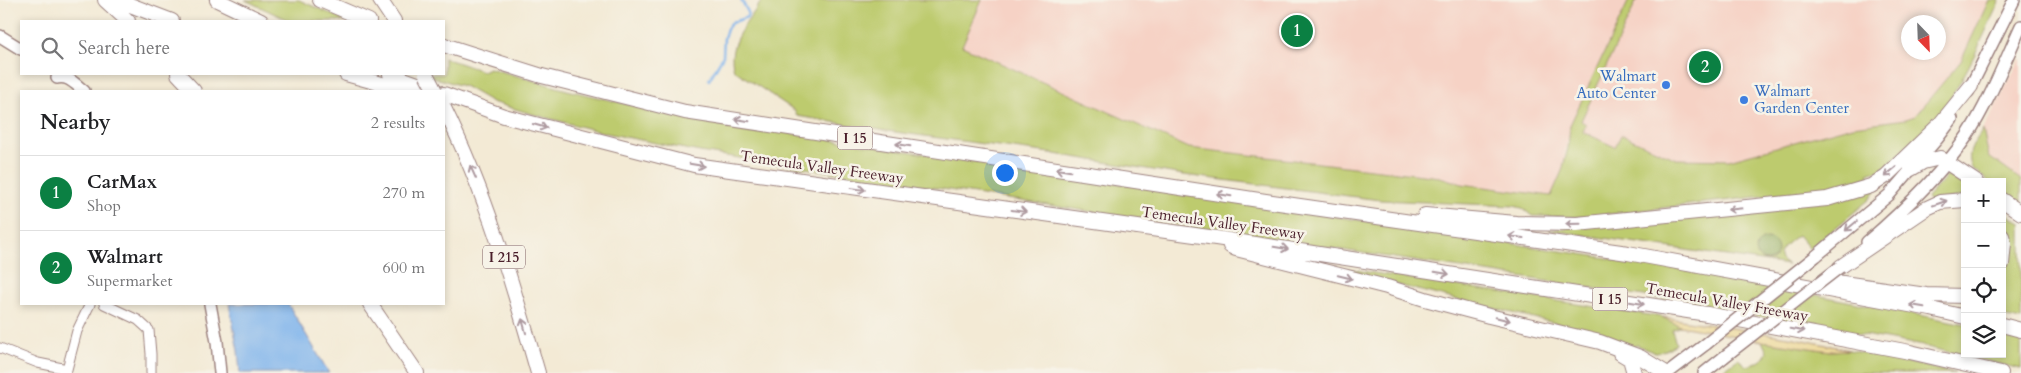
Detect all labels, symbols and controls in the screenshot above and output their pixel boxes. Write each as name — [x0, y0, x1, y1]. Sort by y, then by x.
pin: 1 — [1281, 12, 1313, 50]
north arrow — [1901, 15, 1946, 60]
search box — [20, 20, 445, 75]
icon: search — [38, 34, 66, 62]
text: Search here — [78, 35, 170, 61]
pin: 2 — [1689, 48, 1721, 86]
place label: Walmart Auto Center — [1576, 66, 1657, 103]
marker: Walmart Auto Center — [1660, 79, 1672, 91]
place label: Walmart Garden Center — [1753, 81, 1850, 118]
marker: Walmart Garden Center — [1738, 94, 1750, 106]
text: Nearby — [40, 108, 111, 137]
text: 2 results — [371, 112, 425, 134]
one-way arrow — [734, 115, 750, 125]
one-way arrow — [531, 122, 547, 132]
road number: I 15 — [838, 126, 872, 150]
one-way arrow — [895, 140, 911, 150]
street label: Temecula Valley Freeway — [739, 146, 905, 188]
your location — [992, 160, 1018, 186]
one-way arrow — [689, 161, 705, 171]
one-way arrow — [468, 165, 477, 180]
one-way arrow — [1056, 165, 1072, 175]
one-way arrow — [1884, 166, 1897, 177]
text: CarMax — [87, 169, 157, 195]
map controls — [1961, 178, 2006, 358]
button: + — [1961, 178, 2006, 223]
text: 1 — [52, 182, 60, 204]
text: 270 m — [383, 182, 425, 204]
one-way arrow — [850, 184, 866, 194]
one-way arrow — [1216, 189, 1232, 199]
text: Shop — [87, 195, 121, 217]
one-way arrow — [1932, 198, 1948, 208]
street label: Temecula Valley Freeway — [1140, 202, 1306, 244]
one-way arrow — [1727, 204, 1743, 214]
one-way arrow — [1011, 206, 1027, 216]
one-way arrow — [1565, 219, 1582, 229]
one-way arrow — [1845, 221, 1858, 232]
button: − — [1961, 223, 2006, 268]
one-way arrow — [1508, 232, 1524, 242]
one-way arrow — [1273, 243, 1289, 253]
text: Walmart — [87, 244, 163, 270]
road number: I 215 — [483, 246, 525, 268]
text: 2 — [52, 257, 60, 279]
text: 600 m — [383, 257, 425, 279]
one-way arrow — [1434, 268, 1450, 278]
button: locate — [1961, 268, 2006, 313]
text: Supermarket — [87, 270, 173, 292]
one-way arrow — [1337, 273, 1353, 283]
street label: Temecula Valley Freeway — [1644, 278, 1810, 326]
road number: I 15 — [1592, 288, 1628, 310]
one-way arrow — [1629, 299, 1645, 309]
one-way arrow — [1910, 301, 1926, 311]
button: layers — [1961, 313, 2006, 358]
one-way arrow — [1494, 315, 1510, 324]
one-way arrow — [519, 318, 529, 334]
one-way arrow — [1789, 326, 1805, 336]

